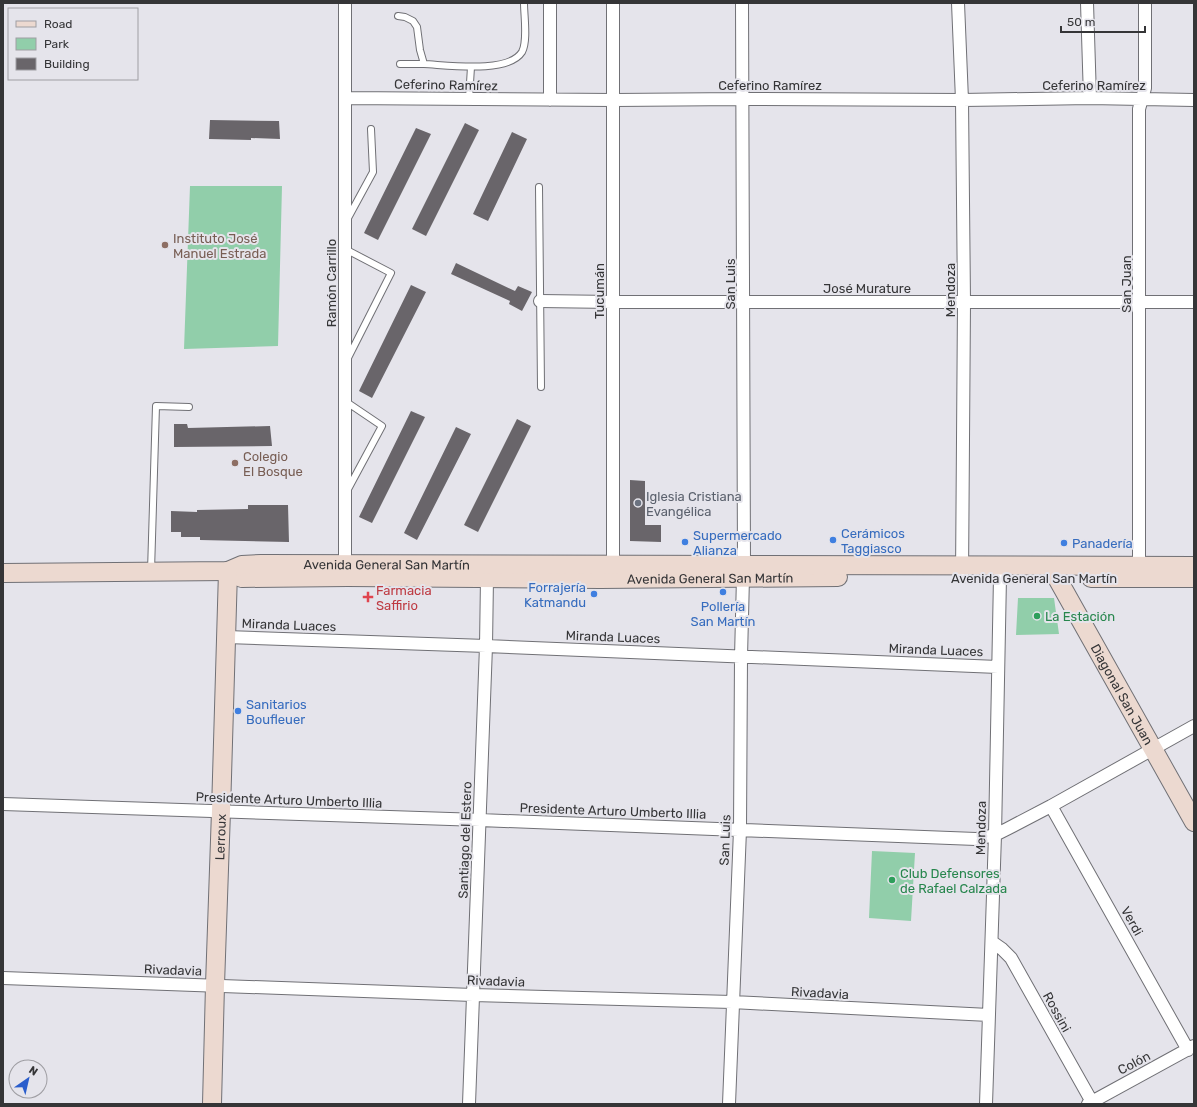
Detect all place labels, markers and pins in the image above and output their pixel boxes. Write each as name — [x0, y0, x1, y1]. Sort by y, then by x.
place label: Instituto José Manuel Estrada — [173, 231, 266, 261]
marker: Instituto José Manuel Estrada — [160, 240, 170, 250]
place label: Colegio El Bosque — [243, 449, 303, 479]
marker: Colegio El Bosque — [230, 458, 240, 468]
place label: Iglesia Cristiana Evangélica — [646, 489, 742, 520]
marker: Iglesia Cristiana Evangélica — [633, 498, 643, 508]
place label: Cerámicos Taggiasco — [841, 526, 905, 557]
place label: Supermercado Alianza — [693, 528, 782, 558]
marker: Cerámicos Taggiasco — [828, 535, 838, 545]
place label: Panadería — [1072, 536, 1133, 551]
marker: Supermercado Alianza — [680, 537, 690, 547]
marker: Panadería — [1059, 538, 1069, 548]
place label: Forrajería Katmandu — [524, 580, 586, 610]
place label: Farmacia Saffirio — [376, 583, 432, 613]
marker: Pollería San Martín — [718, 587, 728, 597]
marker: Forrajería Katmandu — [589, 589, 599, 599]
marker: Farmacia Saffirio — [363, 592, 373, 602]
place label: Pollería San Martín — [691, 599, 755, 629]
place label: La Estación — [1045, 609, 1115, 624]
marker: La Estación — [1032, 611, 1042, 621]
place label: Sanitarios Boufleuer — [246, 697, 307, 727]
marker: Sanitarios Boufleuer — [233, 706, 243, 716]
place label: Club Defensores de Rafael Calzada — [900, 866, 1007, 896]
marker: Club Defensores de Rafael Calzada — [887, 875, 897, 885]

